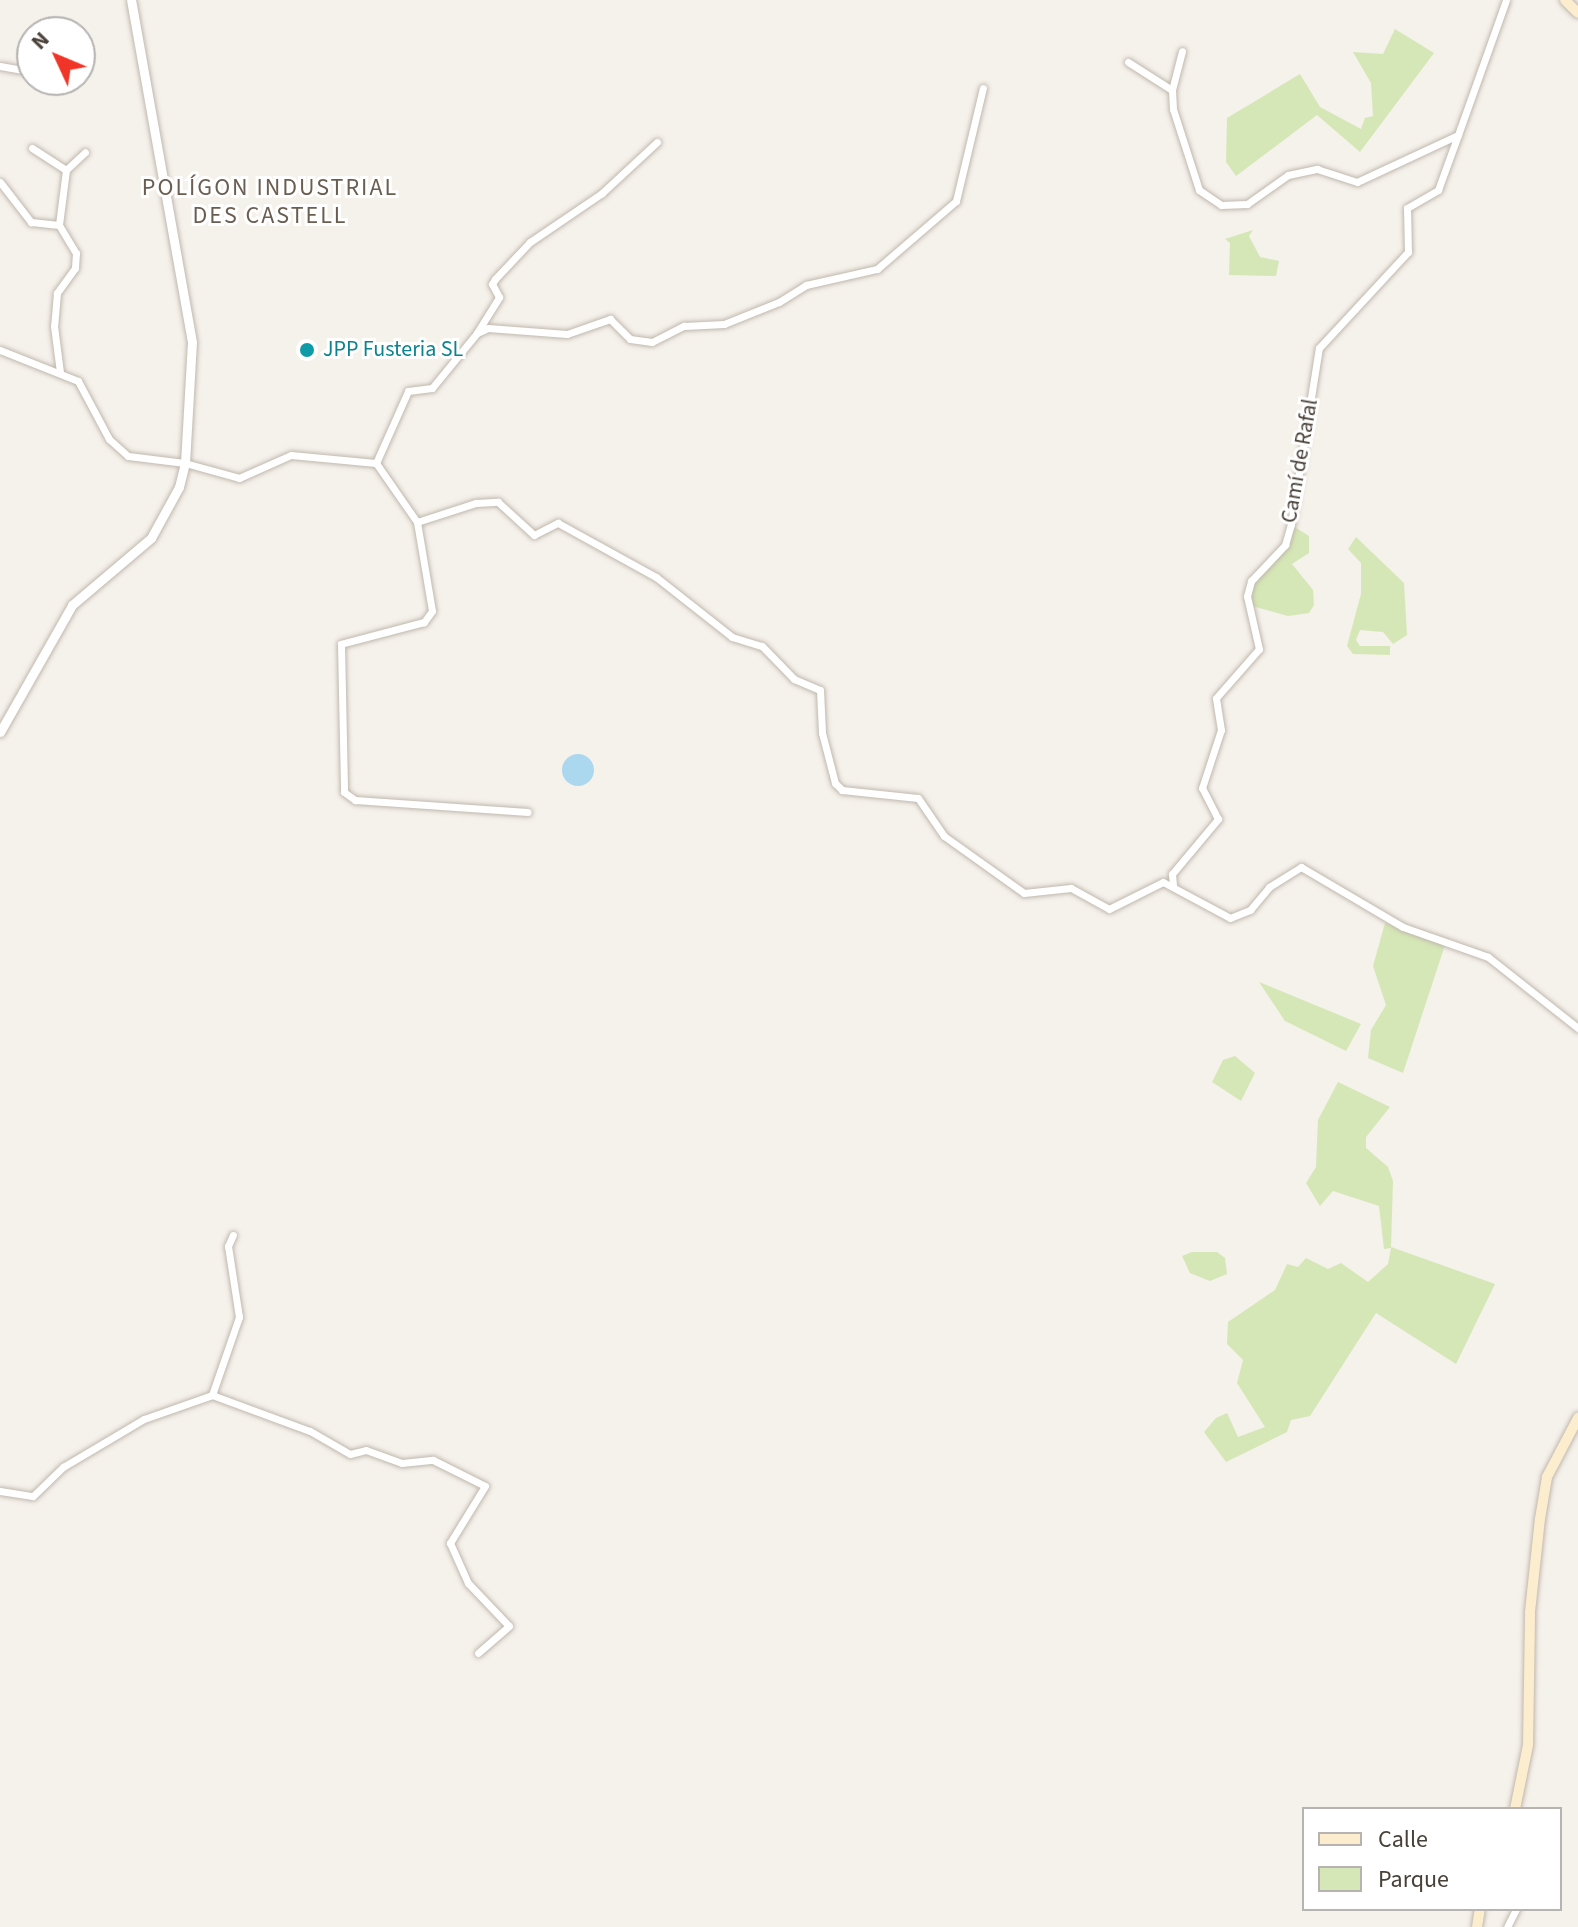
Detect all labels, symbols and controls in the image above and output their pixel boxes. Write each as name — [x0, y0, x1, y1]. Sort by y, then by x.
north arrow — [16, 16, 96, 96]
text: N — [24, 24, 57, 57]
district label: POLÍGON INDUSTRIAL DES CASTELL — [142, 174, 398, 230]
place label: JPP Fusteria SL — [323, 337, 463, 363]
marker: JPP Fusteria SL — [298, 341, 316, 359]
street label: Camí de Rafal — [1276, 397, 1324, 525]
legend — [1302, 1807, 1562, 1911]
text: Calle — [1378, 1822, 1428, 1857]
text: Parque — [1378, 1862, 1449, 1897]

